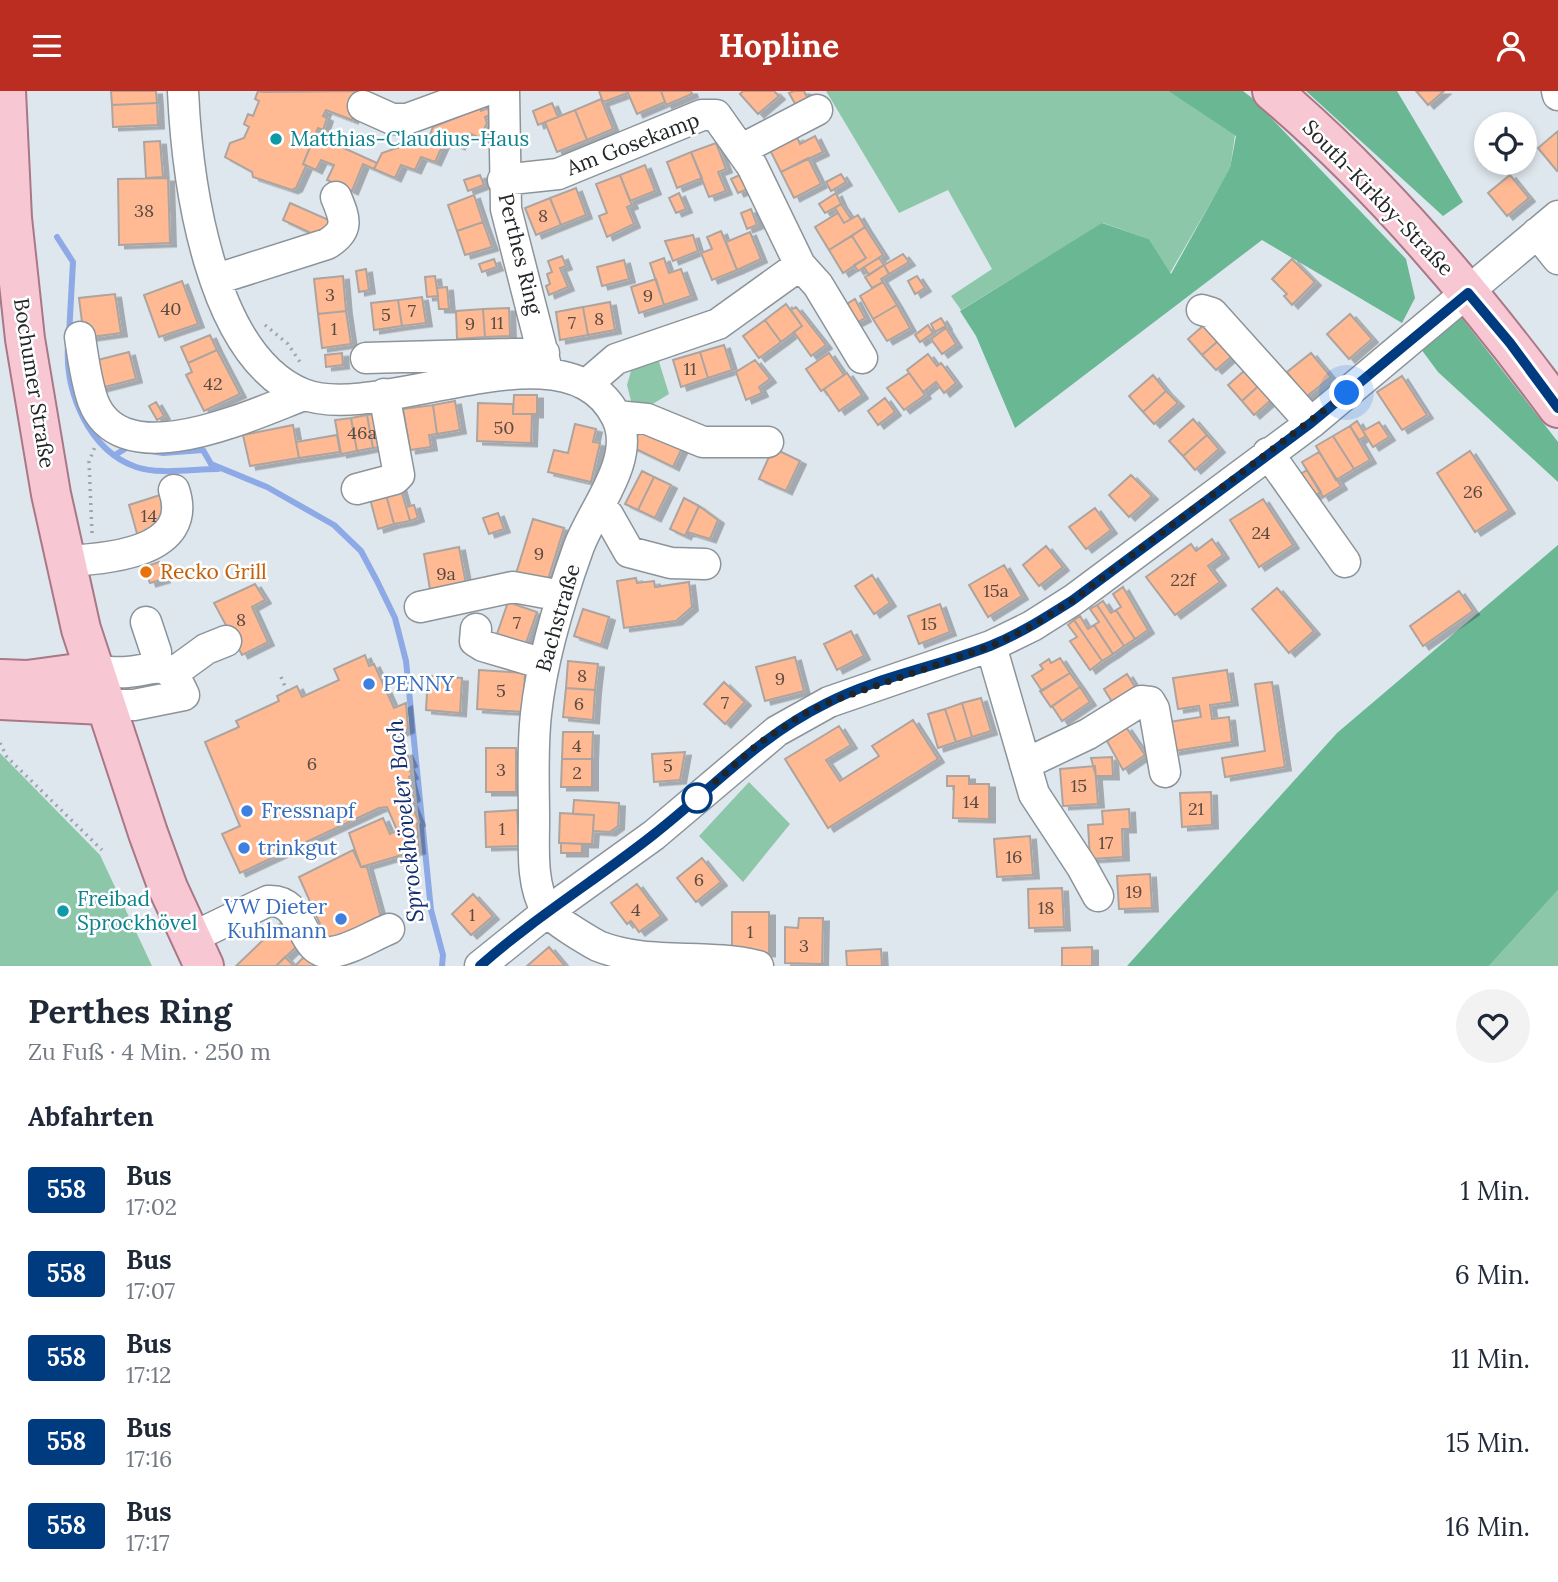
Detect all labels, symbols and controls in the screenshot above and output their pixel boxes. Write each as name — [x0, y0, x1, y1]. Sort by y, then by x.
text: Hopline — [719, 25, 839, 66]
icon: menu — [28, 27, 66, 65]
icon: person — [1492, 27, 1530, 65]
street label: Am Gosekamp — [562, 106, 703, 182]
map controls — [1474, 112, 1537, 175]
button: locate — [1474, 112, 1537, 175]
street label: South-Kirkby-Straße — [1297, 114, 1460, 281]
place label: Matthias-Claudius-Haus — [290, 125, 529, 152]
marker: Matthias-Claudius-Haus — [268, 131, 284, 147]
street label: Perthes Ring — [492, 190, 549, 318]
house number: 38 — [134, 199, 154, 222]
house number: 8 — [538, 204, 548, 227]
house number: 3 — [325, 283, 335, 306]
house number: 9 — [643, 284, 653, 307]
street label: Bochumer Straße — [8, 296, 61, 470]
house number: 40 — [161, 297, 181, 320]
house number: 7 — [408, 299, 416, 322]
house number: 5 — [381, 303, 391, 326]
house number: 8 — [594, 307, 604, 330]
house number: 11 — [490, 311, 504, 334]
house number: 7 — [568, 311, 576, 334]
house number: 9 — [465, 312, 475, 335]
house number: 1 — [331, 317, 337, 340]
house number: 11 — [683, 357, 697, 380]
house number: 42 — [203, 372, 223, 395]
your location — [1329, 375, 1364, 410]
house number: 50 — [494, 416, 515, 439]
house number: 46a — [347, 421, 377, 444]
house number: 26 — [1463, 480, 1483, 503]
house number: 14 — [141, 504, 157, 527]
house number: 24 — [1251, 521, 1271, 544]
house number: 9 — [534, 542, 544, 565]
place label: Recko Grill — [160, 558, 267, 585]
street label: Bachstraße — [529, 561, 586, 675]
house number: 9a — [436, 562, 456, 585]
marker: Recko Grill — [138, 564, 154, 580]
house number: 22f — [1170, 568, 1198, 591]
house number: 15a — [983, 579, 1009, 602]
house number: 8 — [236, 608, 246, 631]
house number: 7 — [513, 611, 521, 634]
house number: 15 — [921, 612, 937, 635]
house number: 8 — [577, 664, 587, 687]
house number: 9 — [775, 667, 785, 690]
place label: PENNY — [383, 670, 455, 697]
marker: PENNY — [361, 676, 377, 692]
house number: 5 — [496, 679, 506, 702]
house number: 7 — [721, 691, 729, 714]
house number: 6 — [574, 692, 584, 715]
water label: Sprockhöveler Bach — [379, 718, 430, 924]
house number: 4 — [572, 734, 582, 757]
house number: 6 — [307, 752, 317, 775]
house number: 5 — [663, 754, 673, 777]
house number: 3 — [496, 758, 506, 781]
house number: 2 — [572, 761, 582, 784]
house number: 15 — [1071, 774, 1087, 797]
unlabelled marker — [682, 783, 712, 813]
house number: 14 — [963, 790, 979, 813]
place label: Fressnapf — [261, 797, 357, 824]
house number: 21 — [1188, 797, 1204, 820]
marker: Fressnapf — [239, 803, 255, 819]
house number: 1 — [499, 817, 505, 840]
house number: 17 — [1099, 831, 1113, 854]
place label: trinkgut — [258, 834, 338, 861]
marker: trinkgut — [236, 840, 252, 856]
house number: 16 — [1006, 845, 1022, 868]
house number: 6 — [694, 868, 704, 891]
house number: 19 — [1126, 880, 1142, 903]
place label: Freibad Sprockhövel — [77, 885, 197, 936]
place label: VW Dieter Kuhlmann — [223, 893, 327, 944]
house number: 18 — [1038, 896, 1054, 919]
house number: 4 — [631, 898, 641, 921]
marker: Freibad Sprockhövel — [55, 903, 71, 919]
house number: 1 — [469, 903, 475, 926]
marker: VW Dieter Kuhlmann — [333, 911, 349, 927]
house number: 1 — [747, 920, 753, 943]
house number: 3 — [799, 934, 809, 957]
button: heart — [1456, 989, 1530, 1063]
text: Perthes Ring — [28, 990, 232, 1032]
text: Zu Fuß · 4 Min. · 250 m — [28, 1037, 271, 1066]
text: Abfahrten — [28, 1100, 154, 1133]
text: Bus — [126, 1159, 172, 1192]
text: 558 — [47, 1174, 86, 1205]
text: 1 Min. — [1460, 1174, 1530, 1207]
text: 17:02 — [126, 1192, 177, 1221]
text: Bus — [126, 1243, 172, 1276]
text: 558 — [47, 1258, 86, 1289]
text: 6 Min. — [1455, 1258, 1530, 1291]
text: 17:07 — [126, 1276, 175, 1305]
text: Bus — [126, 1327, 172, 1360]
text: 558 — [47, 1342, 86, 1373]
text: 11 Min. — [1451, 1342, 1530, 1375]
text: 17:12 — [126, 1360, 171, 1389]
text: Bus — [126, 1411, 172, 1444]
text: 558 — [47, 1426, 86, 1457]
text: 15 Min. — [1446, 1426, 1530, 1459]
text: 17:16 — [126, 1444, 172, 1473]
text: Bus — [126, 1495, 172, 1528]
text: 558 — [47, 1510, 86, 1541]
text: 16 Min. — [1445, 1510, 1530, 1543]
text: 17:17 — [126, 1528, 170, 1557]

